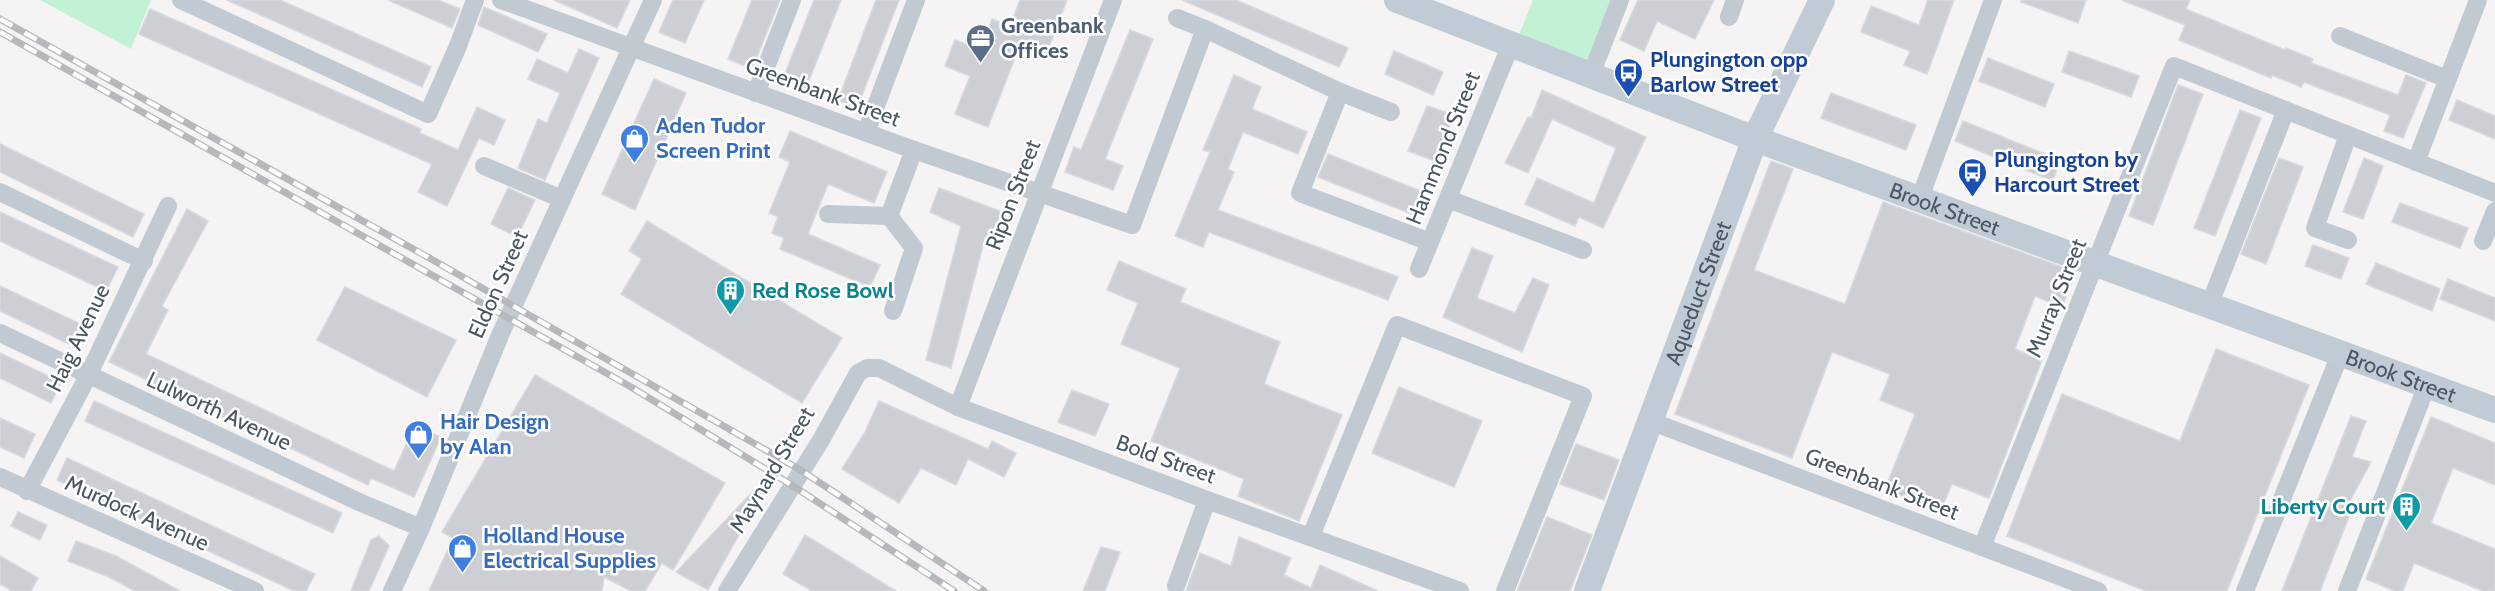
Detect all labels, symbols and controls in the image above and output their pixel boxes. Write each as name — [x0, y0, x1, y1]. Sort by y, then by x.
place label: Greenbank Offices — [1001, 12, 1104, 64]
office icon: Greenbank Offices — [964, 22, 996, 64]
place label: Plungington opp Barlow Street — [1650, 46, 1808, 98]
street label: Greenbank Street — [742, 52, 905, 133]
bus stop icon: Plungington opp Barlow Street — [1613, 56, 1645, 98]
street label: Hammond Street — [1400, 67, 1486, 228]
place label: Aden Tudor Screen Print — [656, 112, 771, 164]
shop icon: Aden Tudor Screen Print — [619, 122, 651, 164]
street label: Ripon Street — [980, 136, 1047, 254]
place label: Plungington by Harcourt Street — [1994, 146, 2140, 198]
bus stop icon: Plungington by Harcourt Street — [1957, 156, 1989, 198]
street label: Brook Street — [1886, 176, 2004, 241]
street label: Aqueduct Street — [1659, 217, 1737, 368]
street label: Eldon Street — [462, 225, 534, 342]
street label: Murray Street — [2020, 234, 2092, 361]
building icon: Red Rose Bowl — [715, 274, 747, 316]
place label: Red Rose Bowl — [752, 277, 894, 304]
street label: Haig Avenue — [40, 280, 116, 396]
street label: Brook Street — [2342, 343, 2460, 408]
street label: Lulworth Avenue — [142, 366, 296, 456]
street label: Maynard Street — [724, 402, 820, 538]
place label: Hair Design by Alan — [440, 408, 549, 460]
shop icon: Hair Design by Alan — [403, 418, 435, 460]
street label: Bold Street — [1113, 429, 1220, 490]
street label: Greenbank Street — [1801, 442, 1963, 526]
street label: Murdock Avenue — [61, 469, 213, 557]
building icon: Liberty Court — [2390, 490, 2422, 532]
place label: Liberty Court — [2261, 493, 2385, 520]
place label: Holland House Electrical Supplies — [483, 522, 656, 574]
shop icon: Holland House Electrical Supplies — [446, 532, 478, 574]

